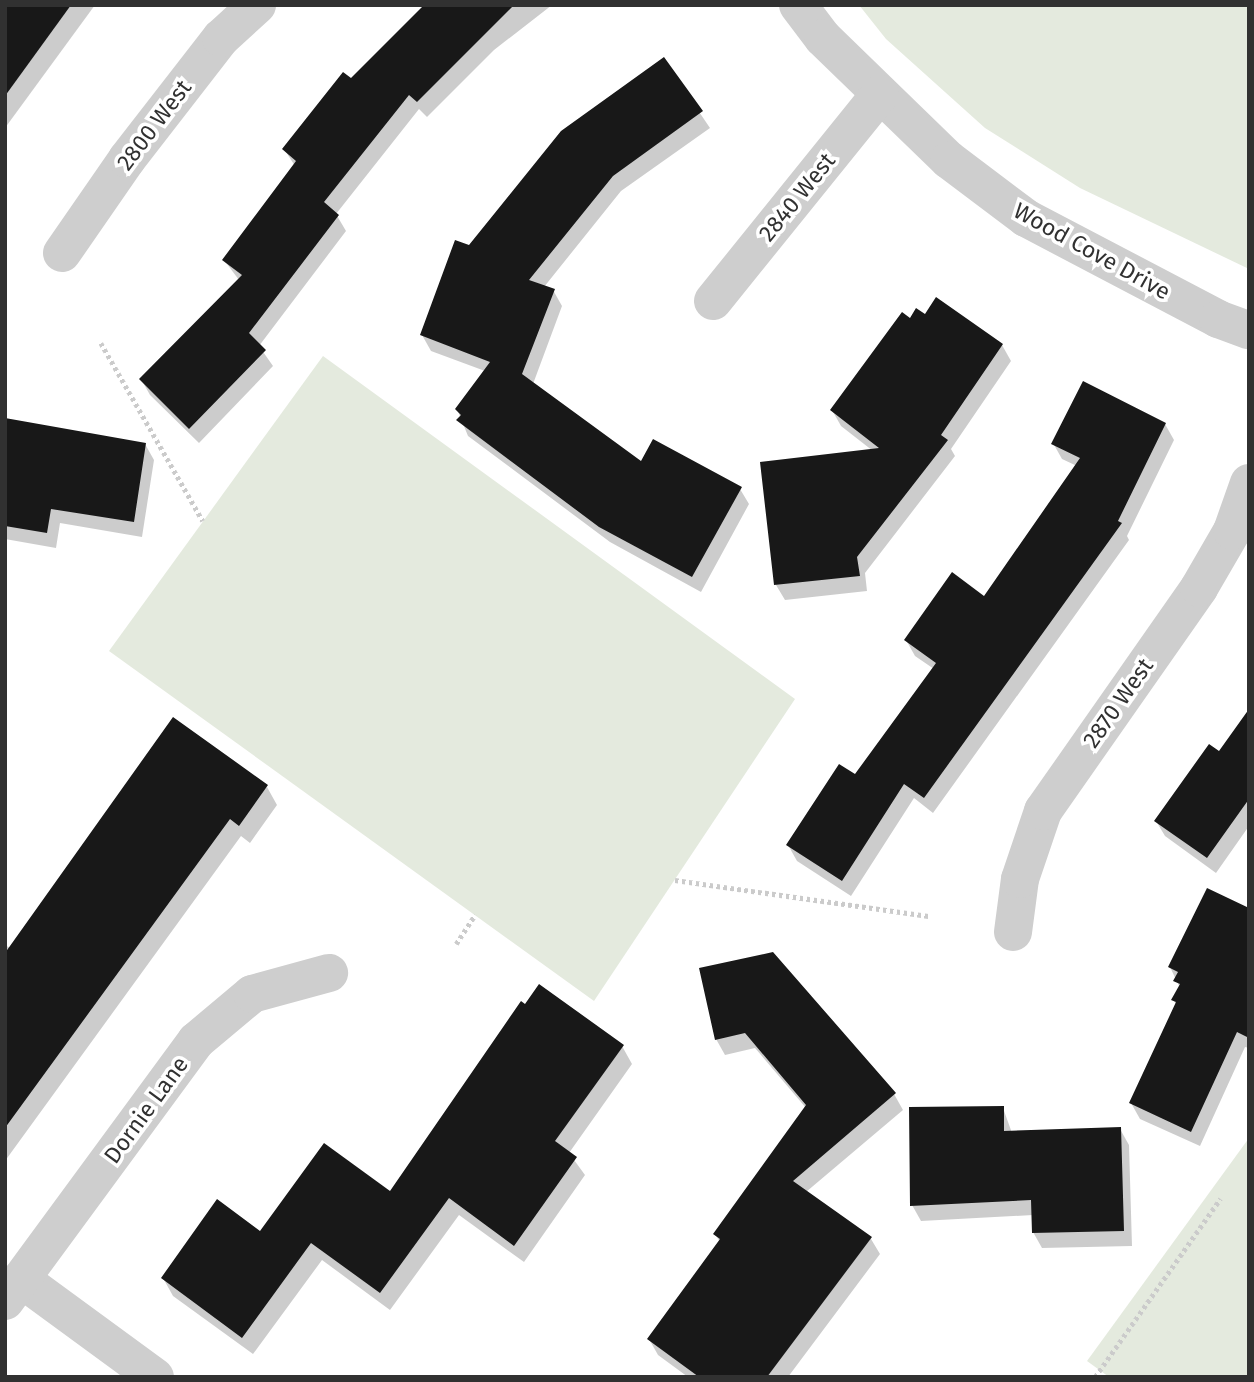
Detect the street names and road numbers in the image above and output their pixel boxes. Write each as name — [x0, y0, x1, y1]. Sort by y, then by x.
street label: 2800 West — [111, 74, 197, 176]
street label: 2840 West — [753, 147, 841, 247]
street label: Wood Cove Drive — [1009, 197, 1175, 305]
street label: 2870 West — [1077, 653, 1159, 753]
street label: Dornie Lane — [98, 1051, 194, 1169]

